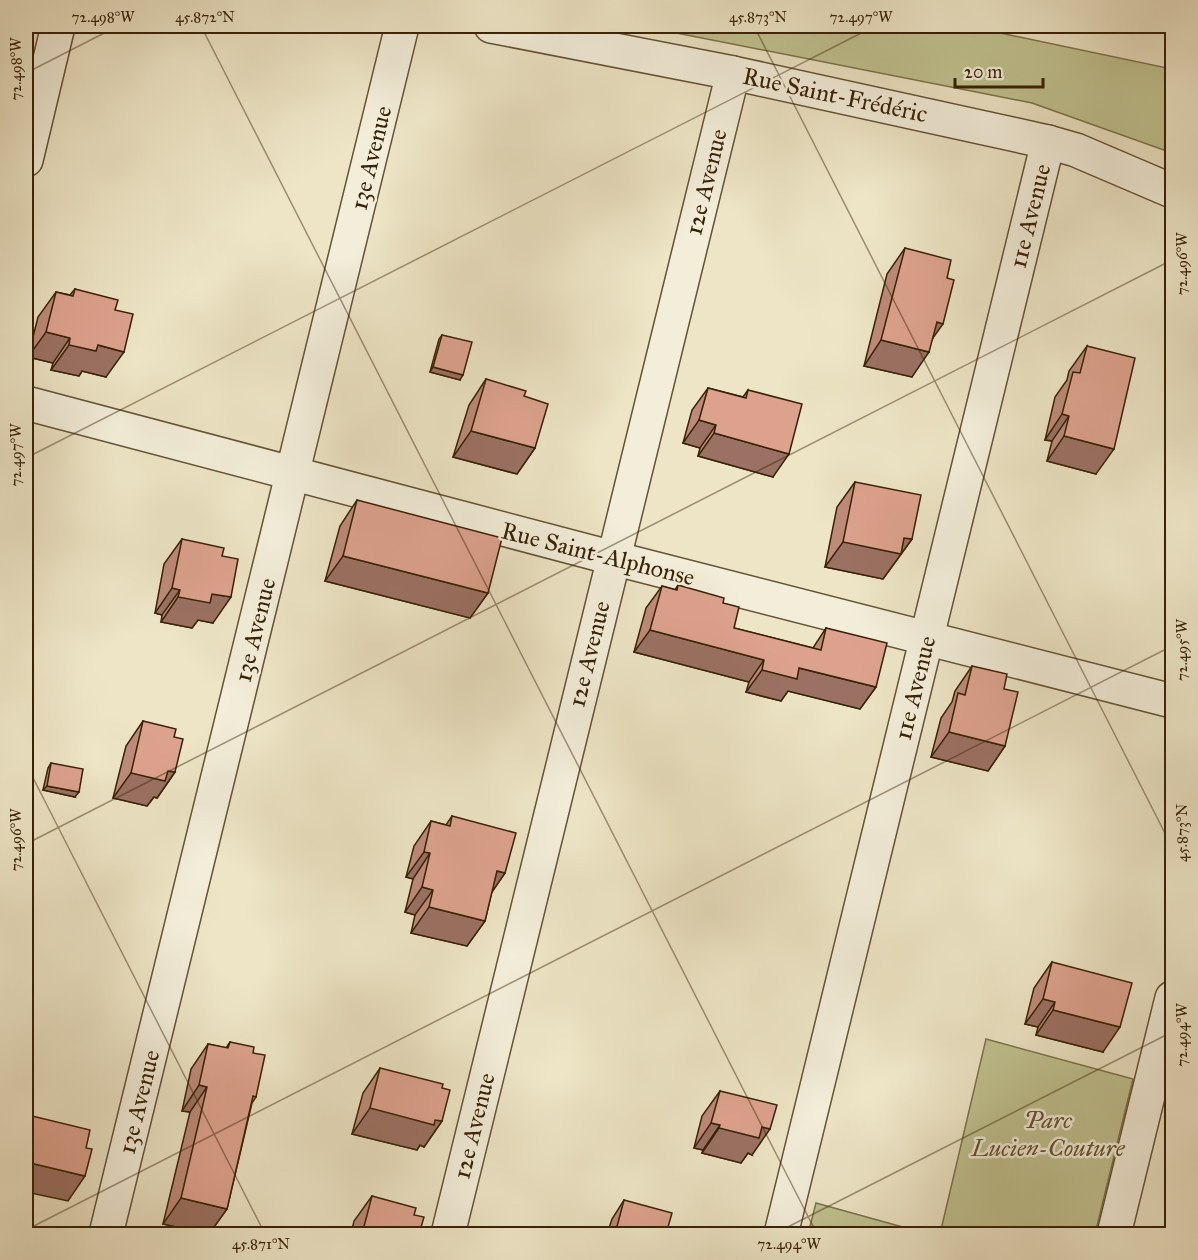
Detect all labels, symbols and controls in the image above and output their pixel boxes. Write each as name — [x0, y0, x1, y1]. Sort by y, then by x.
text: 72.498°W — [71, 8, 135, 26]
text: 45.872°N — [175, 8, 235, 26]
text: 45.873°N — [729, 8, 787, 26]
text: 72.497°W — [829, 8, 893, 26]
text: 72.498°W — [7, 37, 25, 101]
scale bar — [955, 51, 1044, 89]
street label: Rue Saint-Frédéric — [740, 61, 930, 129]
text: 20 m — [964, 61, 1002, 83]
street label: 13e Avenue — [344, 103, 398, 213]
street label: 12e Avenue — [678, 126, 734, 238]
street label: 11e Avenue — [1003, 161, 1057, 271]
text: 72.496°W — [1173, 232, 1191, 295]
text: 72.497°W — [7, 423, 25, 487]
street label: Rue Saint-Alphonse — [498, 515, 698, 593]
street label: 13e Avenue — [228, 575, 282, 685]
street label: 12e Avenue — [561, 598, 617, 710]
text: 72.495°W — [1173, 618, 1191, 681]
street label: 11e Avenue — [888, 633, 942, 743]
text: 45.873°N — [1173, 804, 1191, 862]
text: 72.496°W — [7, 808, 25, 871]
text: 72.494°W — [1173, 1003, 1191, 1067]
street label: 13e Avenue — [112, 1047, 166, 1157]
street label: 12e Avenue — [446, 1070, 502, 1182]
park label: Parc Lucien-Couture — [970, 1105, 1126, 1163]
text: 45.871°N — [232, 1235, 290, 1253]
text: 72.494°W — [757, 1235, 821, 1253]

